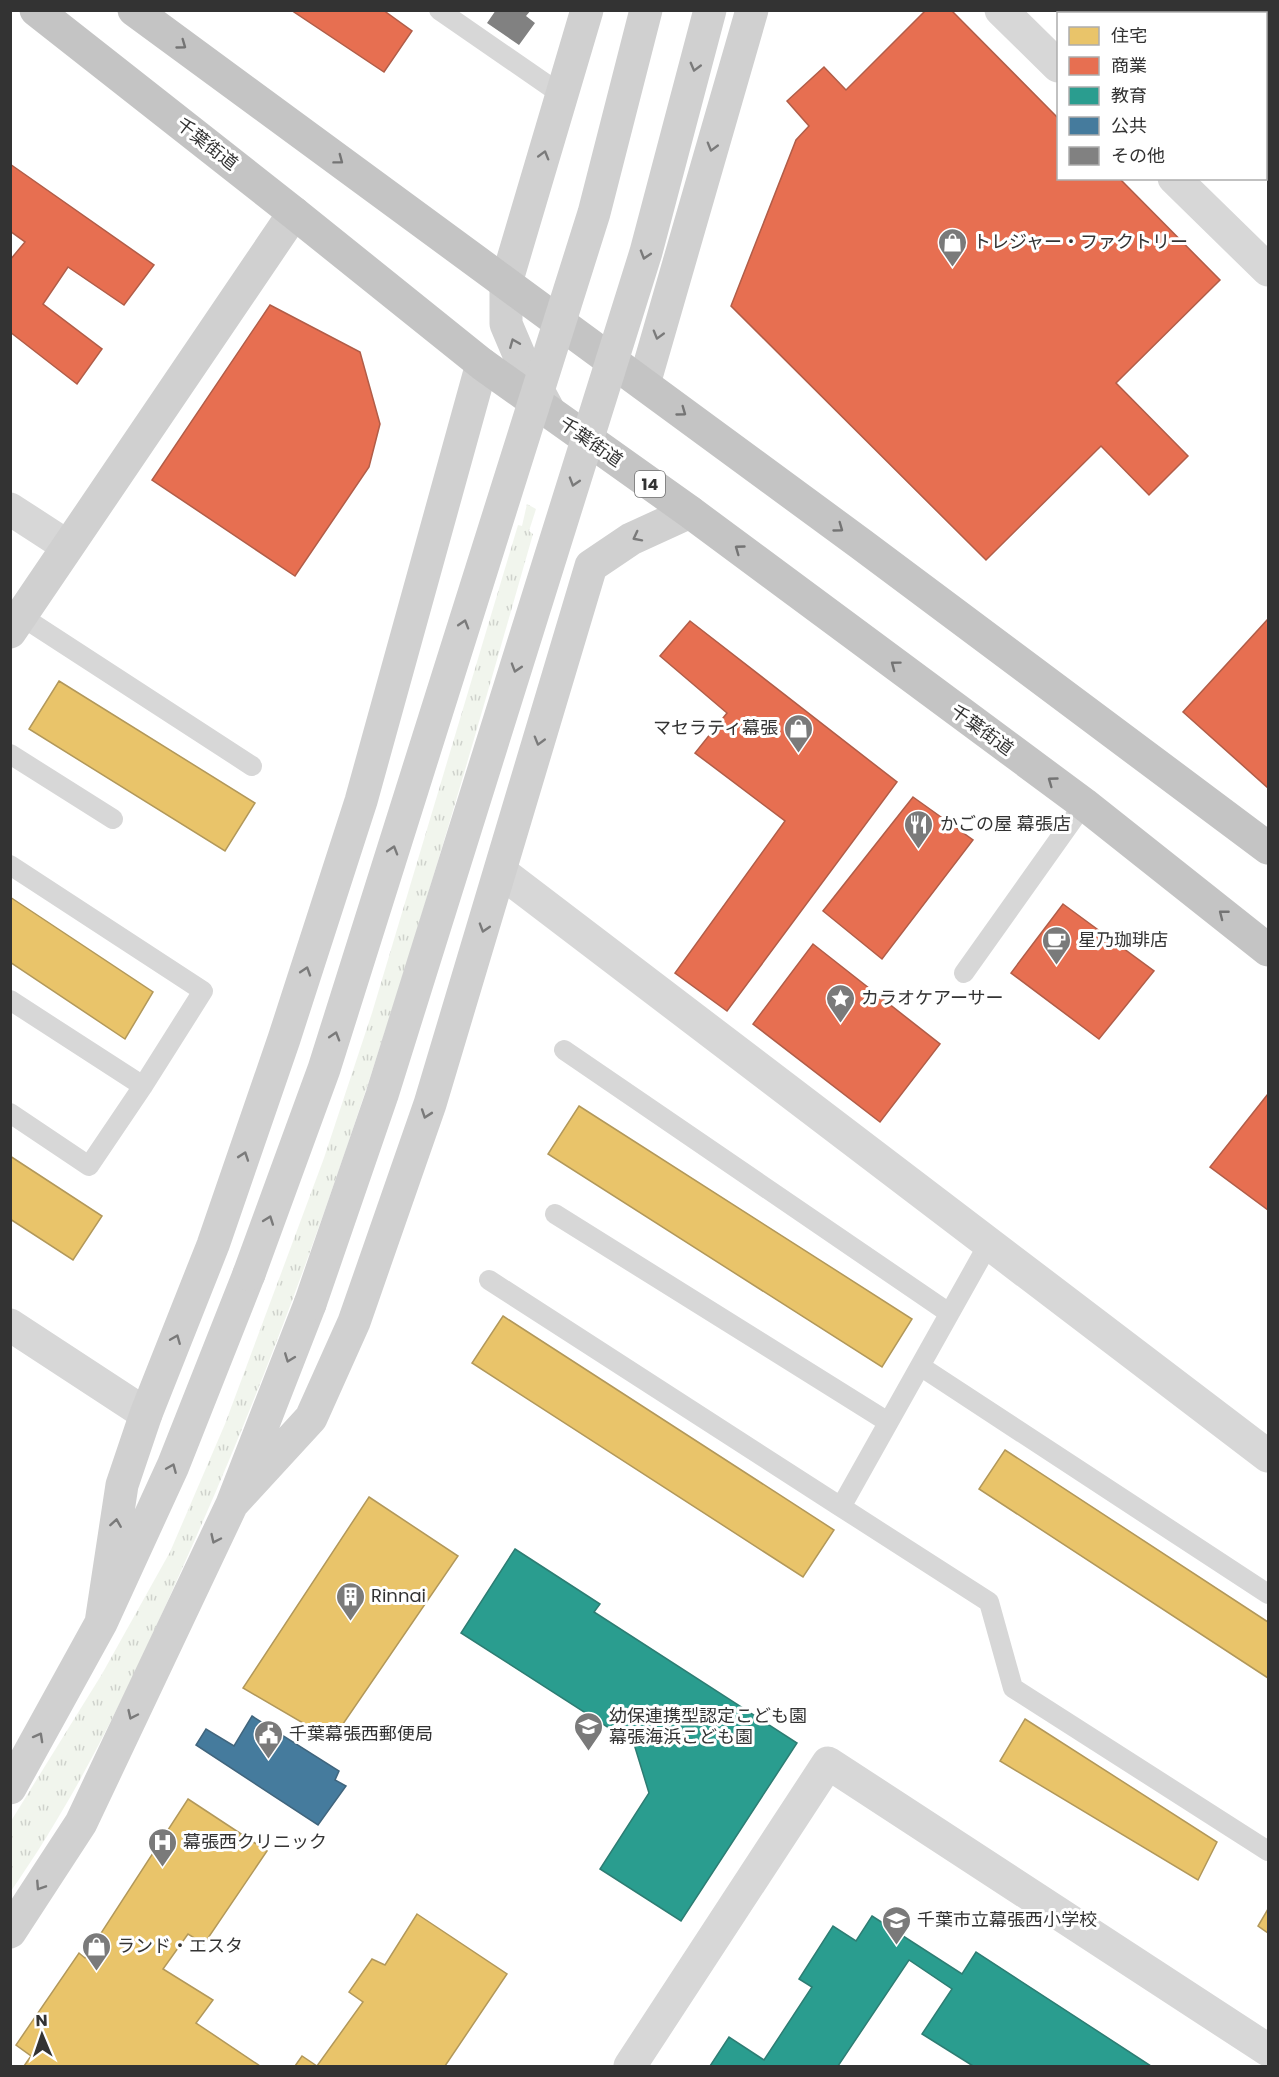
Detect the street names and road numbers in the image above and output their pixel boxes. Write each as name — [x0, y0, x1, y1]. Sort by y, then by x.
street label: 千葉街道 — [171, 112, 243, 176]
street label: 千葉街道 — [555, 411, 628, 472]
road number: 14 — [635, 471, 665, 497]
street label: 千葉街道 — [946, 698, 1019, 761]

